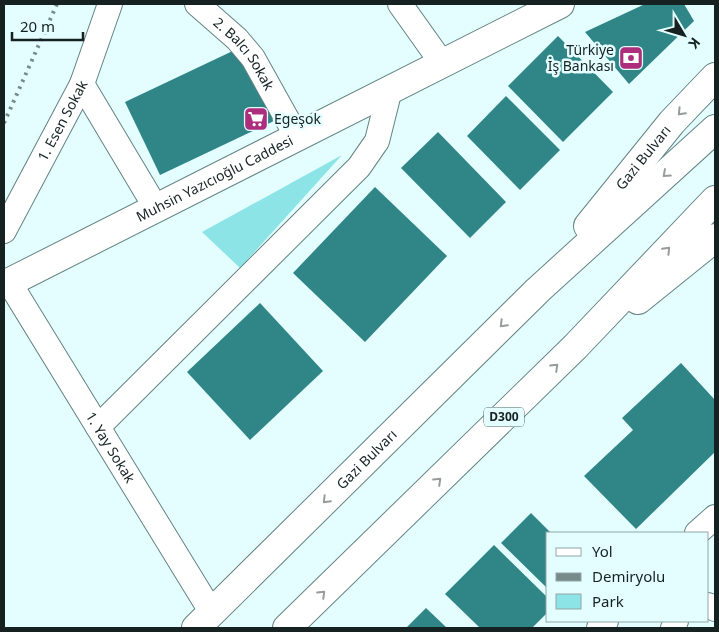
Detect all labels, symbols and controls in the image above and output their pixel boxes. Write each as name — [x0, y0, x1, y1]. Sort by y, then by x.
scale bar — [12, 10, 84, 42]
north arrow — [659, 10, 709, 60]
street label: 2. Balcı Sokak — [210, 13, 279, 94]
text: 20 m — [20, 16, 55, 36]
text: K — [684, 34, 705, 53]
place label: Türkiye İş Bankası — [548, 40, 614, 75]
bank icon: Türkiye İş Bankası — [618, 45, 644, 71]
street label: 1. Esen Sokak — [33, 76, 92, 164]
supermarket icon: Egeşok — [243, 106, 269, 132]
one-way arrow — [678, 106, 687, 115]
place label: Egeşok — [274, 109, 321, 128]
street label: Gazi Bulvarı — [611, 121, 675, 193]
street label: Muhsin Yazıcıoğlu Caddesi — [133, 130, 296, 226]
one-way arrow — [663, 168, 672, 177]
one-way arrow — [661, 247, 670, 256]
one-way arrow — [500, 318, 509, 327]
one-way arrow — [549, 364, 558, 373]
street label: 1. Yay Sokak — [82, 408, 140, 487]
road number: D300 — [484, 408, 524, 427]
street label: Gazi Bulvarı — [332, 425, 401, 493]
one-way arrow — [433, 478, 442, 487]
one-way arrow — [322, 494, 331, 503]
legend — [546, 532, 709, 622]
text: Yol — [592, 541, 613, 561]
text: Demiryolu — [592, 566, 665, 586]
one-way arrow — [317, 591, 326, 600]
text: Park — [592, 591, 624, 611]

